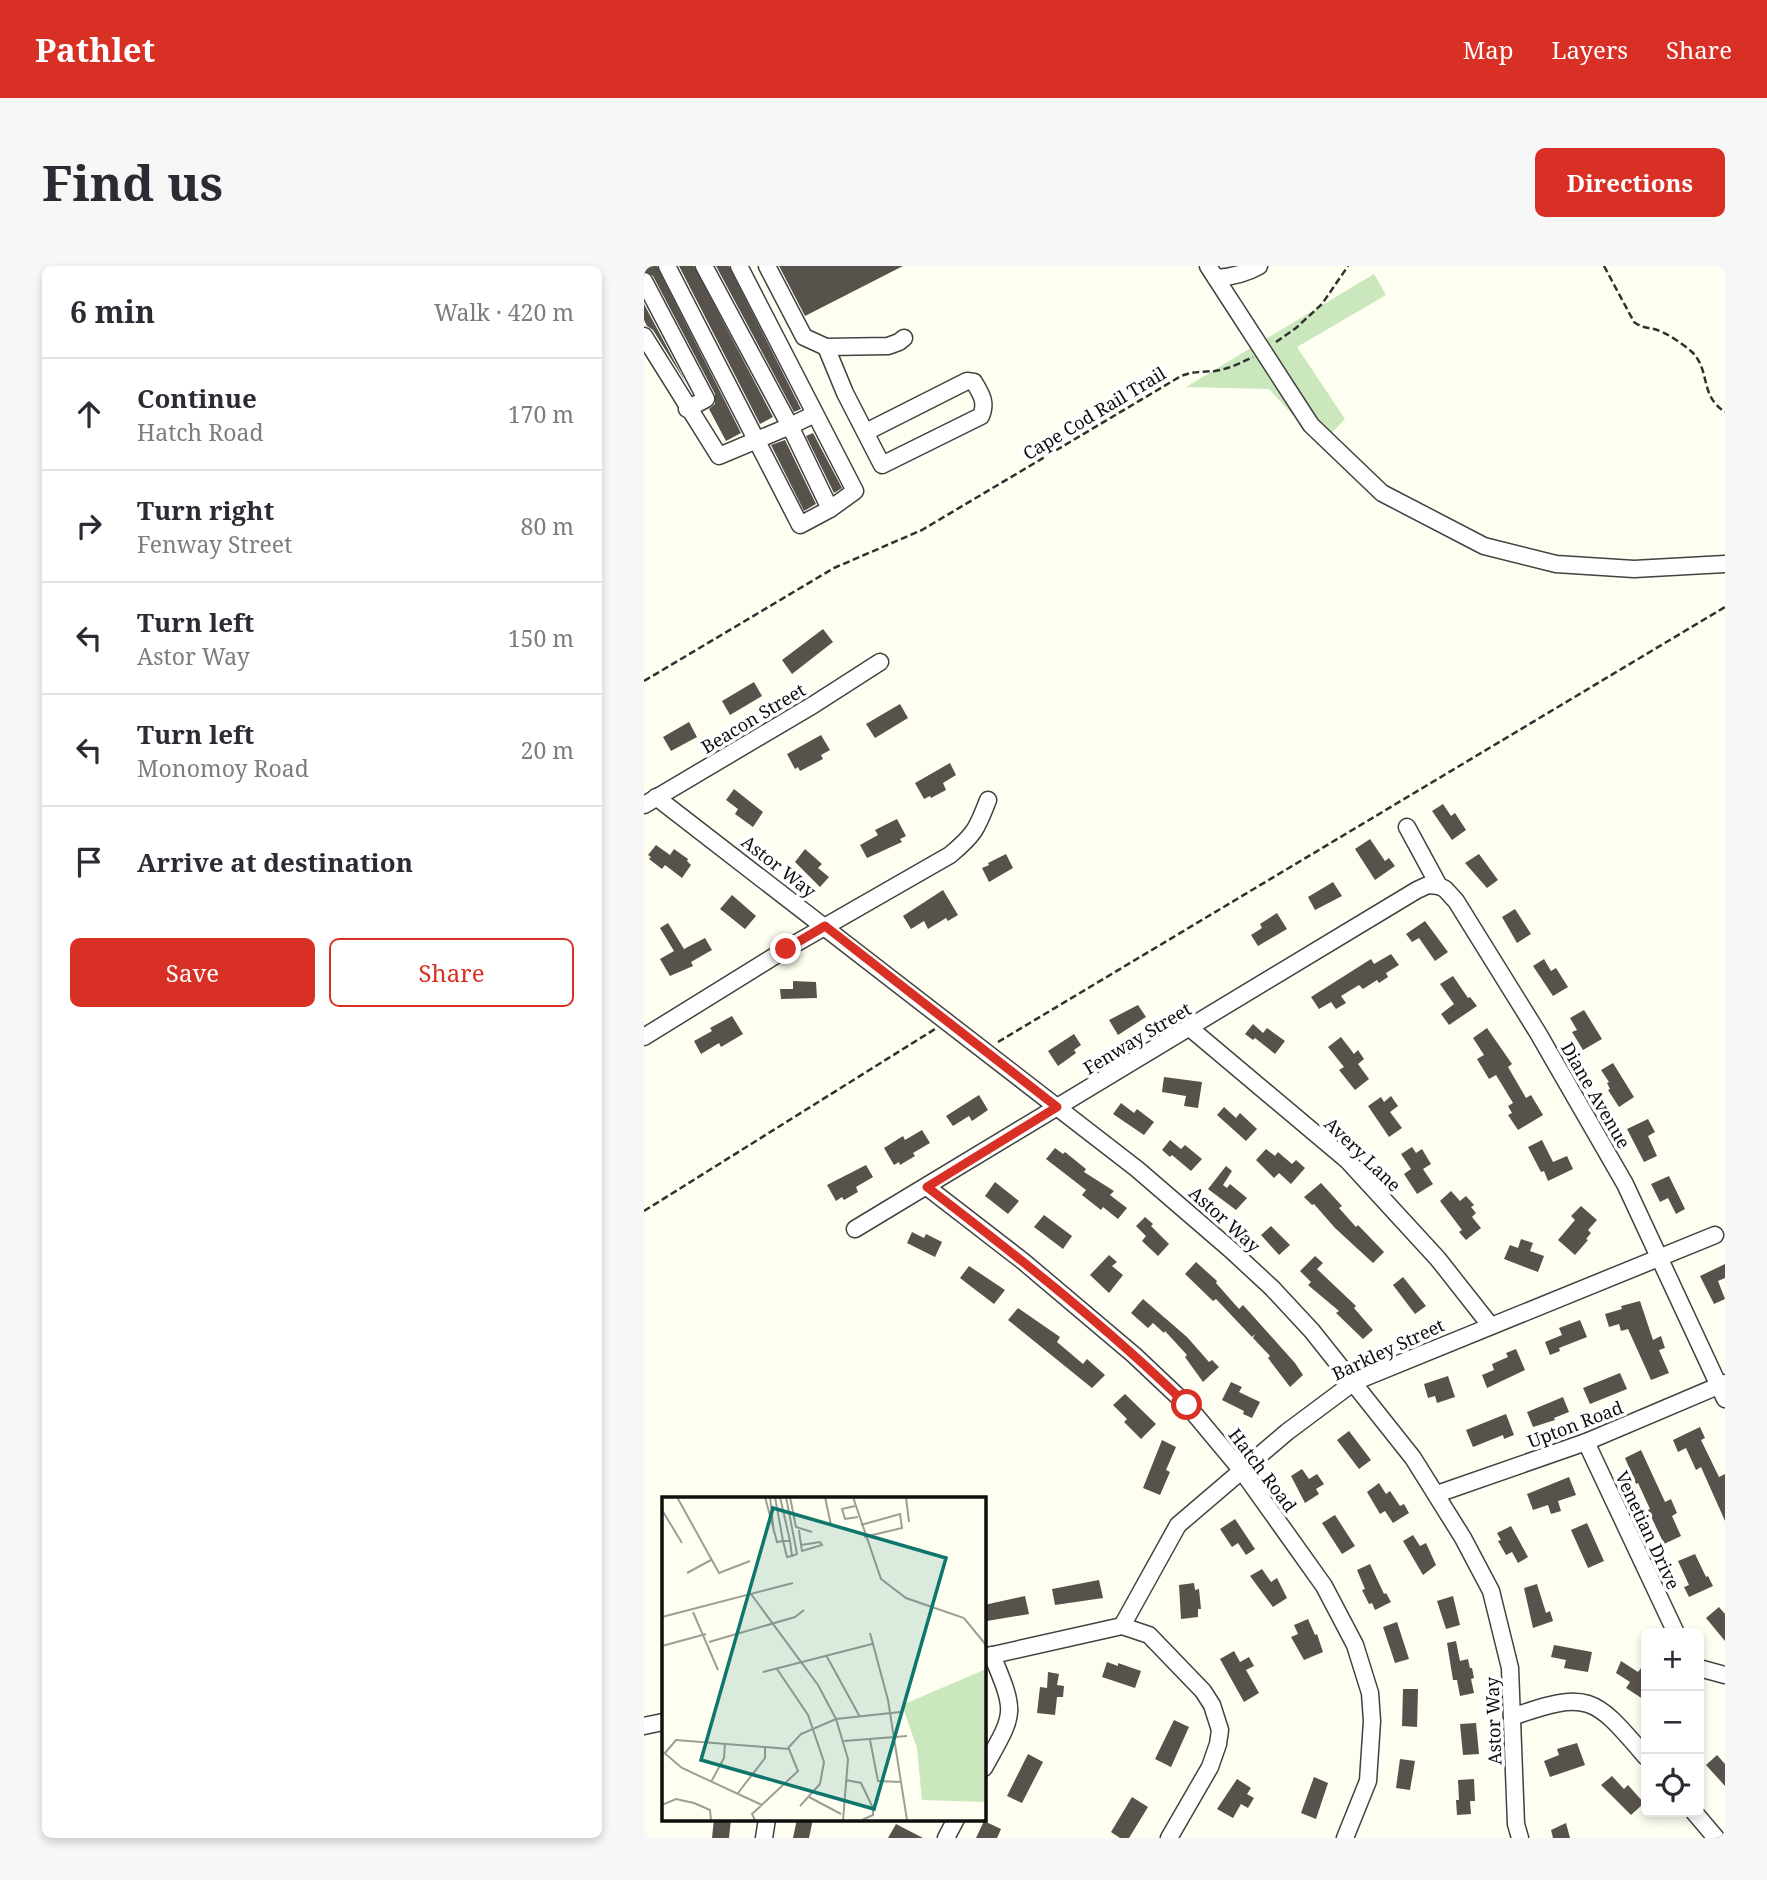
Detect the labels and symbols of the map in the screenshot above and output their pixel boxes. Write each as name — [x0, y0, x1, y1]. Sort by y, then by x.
street label: Cape Cod Rail Trail — [1018, 361, 1170, 465]
street label: Beacon Street — [697, 678, 809, 758]
street label: Astor Way — [737, 829, 822, 903]
route end — [770, 933, 801, 964]
street label: Fenway Street — [1079, 996, 1195, 1080]
street label: Diane Avenue — [1556, 1037, 1636, 1153]
street label: Avery Lane — [1320, 1111, 1406, 1197]
street label: Astor Way — [1184, 1181, 1266, 1258]
street label: Barkley Street — [1328, 1313, 1448, 1385]
route start — [1171, 1389, 1202, 1420]
street label: Upton Road — [1524, 1395, 1626, 1453]
street label: Hatch Road — [1224, 1423, 1302, 1517]
street label: Venetian Drive — [1610, 1467, 1686, 1593]
inset map — [662, 1497, 985, 1820]
street label: Astor Way — [1479, 1676, 1507, 1766]

